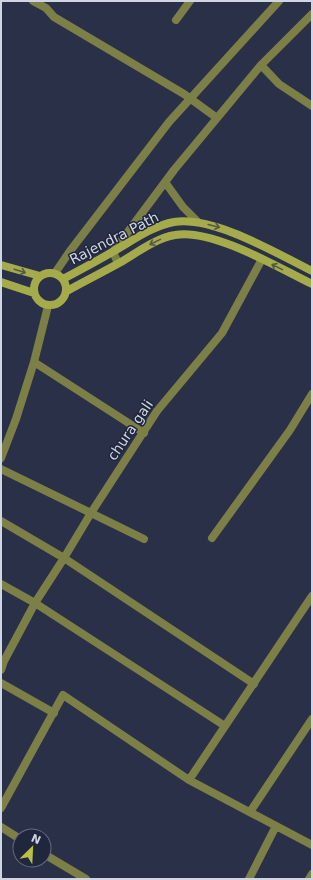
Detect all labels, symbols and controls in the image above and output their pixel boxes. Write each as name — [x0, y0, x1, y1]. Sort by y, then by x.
street label: Rajendra Path — [67, 209, 161, 267]
one-way arrow — [207, 223, 220, 230]
one-way arrow — [149, 239, 161, 246]
one-way arrow — [271, 263, 283, 270]
one-way arrow — [14, 268, 27, 275]
street label: chura gali — [104, 397, 156, 463]
north arrow — [12, 828, 52, 868]
text: N — [29, 832, 43, 847]

